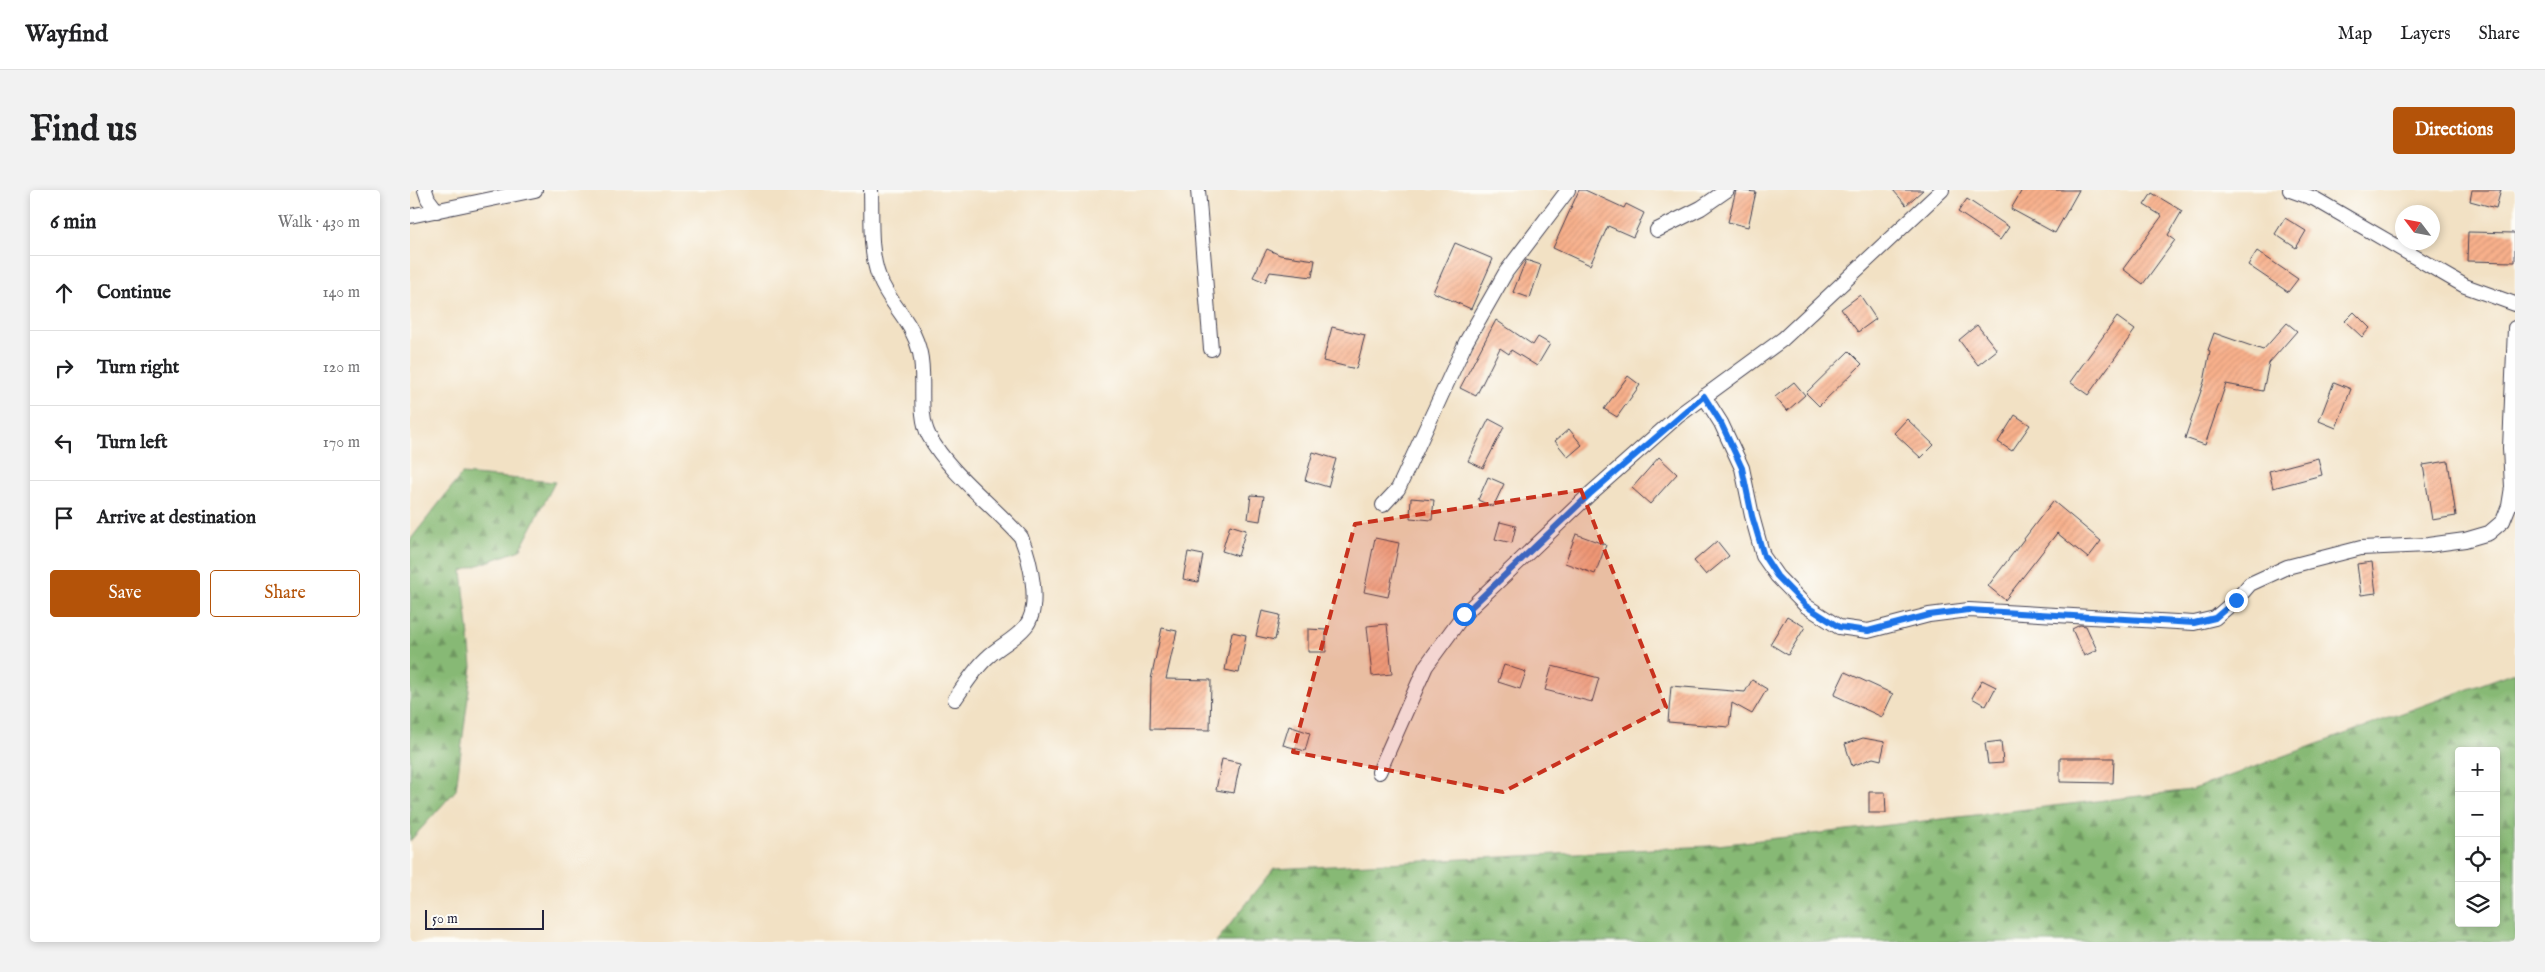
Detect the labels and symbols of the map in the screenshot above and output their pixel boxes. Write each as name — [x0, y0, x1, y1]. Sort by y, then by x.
north arrow — [2395, 205, 2440, 250]
route end — [2225, 589, 2248, 612]
route start — [1453, 603, 1476, 626]
scale bar — [425, 907, 544, 930]

